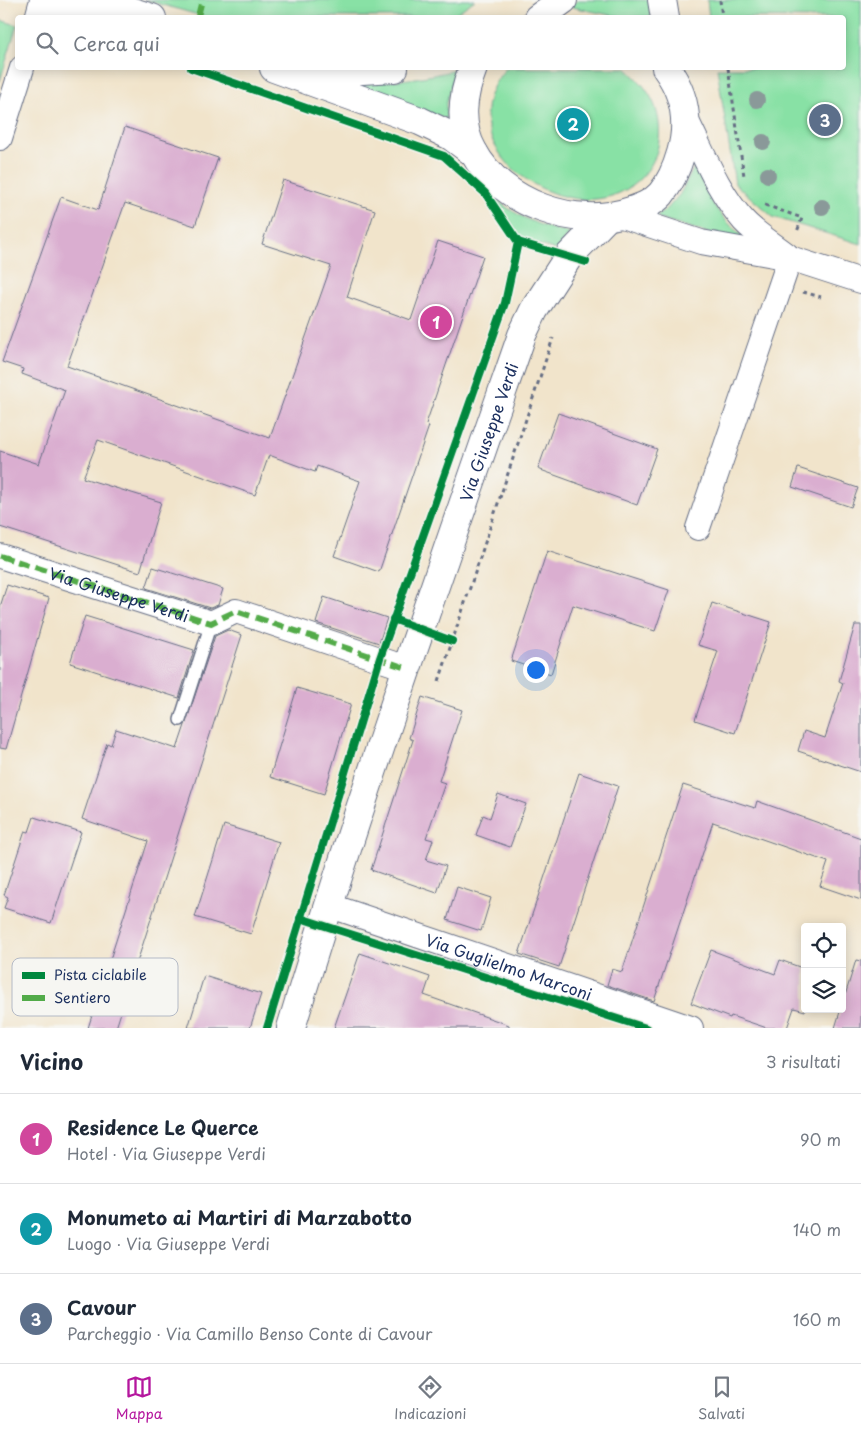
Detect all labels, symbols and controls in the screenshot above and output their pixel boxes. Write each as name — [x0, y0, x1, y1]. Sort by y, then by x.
search box — [15, 15, 846, 70]
icon: search — [33, 29, 61, 57]
text: Cerca qui — [73, 29, 160, 57]
pin: 3 — [809, 101, 841, 139]
pin: 2 — [557, 105, 589, 143]
pin: 1 — [420, 303, 452, 341]
street label: Via Giuseppe Verdi — [453, 359, 524, 505]
street label: Via Giuseppe Verdi — [46, 560, 192, 627]
your location — [523, 657, 549, 683]
map controls — [801, 923, 846, 1013]
button: locate — [801, 923, 846, 968]
street label: Via Guglielmo Marconi — [422, 927, 595, 1006]
legend — [12, 958, 178, 1016]
text: Pista ciclabile — [54, 964, 147, 985]
button: layers — [801, 968, 846, 1013]
text: Sentiero — [54, 987, 111, 1008]
text: Vicino — [20, 1045, 83, 1077]
text: 3 risultati — [766, 1049, 841, 1073]
text: Residence Le Querce — [67, 1113, 259, 1141]
text: 1 — [32, 1127, 40, 1151]
text: 90 m — [800, 1127, 841, 1151]
text: Hotel · Via Giuseppe Verdi — [67, 1141, 266, 1165]
text: Monumeto ai Martiri di Marzabotto — [67, 1203, 412, 1231]
text: 2 — [30, 1217, 42, 1241]
text: 140 m — [793, 1217, 841, 1241]
text: Luogo · Via Giuseppe Verdi — [67, 1231, 270, 1255]
text: Cavour — [67, 1293, 136, 1321]
text: 3 — [31, 1307, 41, 1331]
text: 160 m — [793, 1307, 841, 1331]
text: Parcheggio · Via Camillo Benso Conte di Cavour — [67, 1321, 432, 1345]
tab: Mappa — [116, 1373, 162, 1424]
tab: Indicazioni — [394, 1373, 466, 1424]
tab: Salvati — [698, 1373, 745, 1424]

